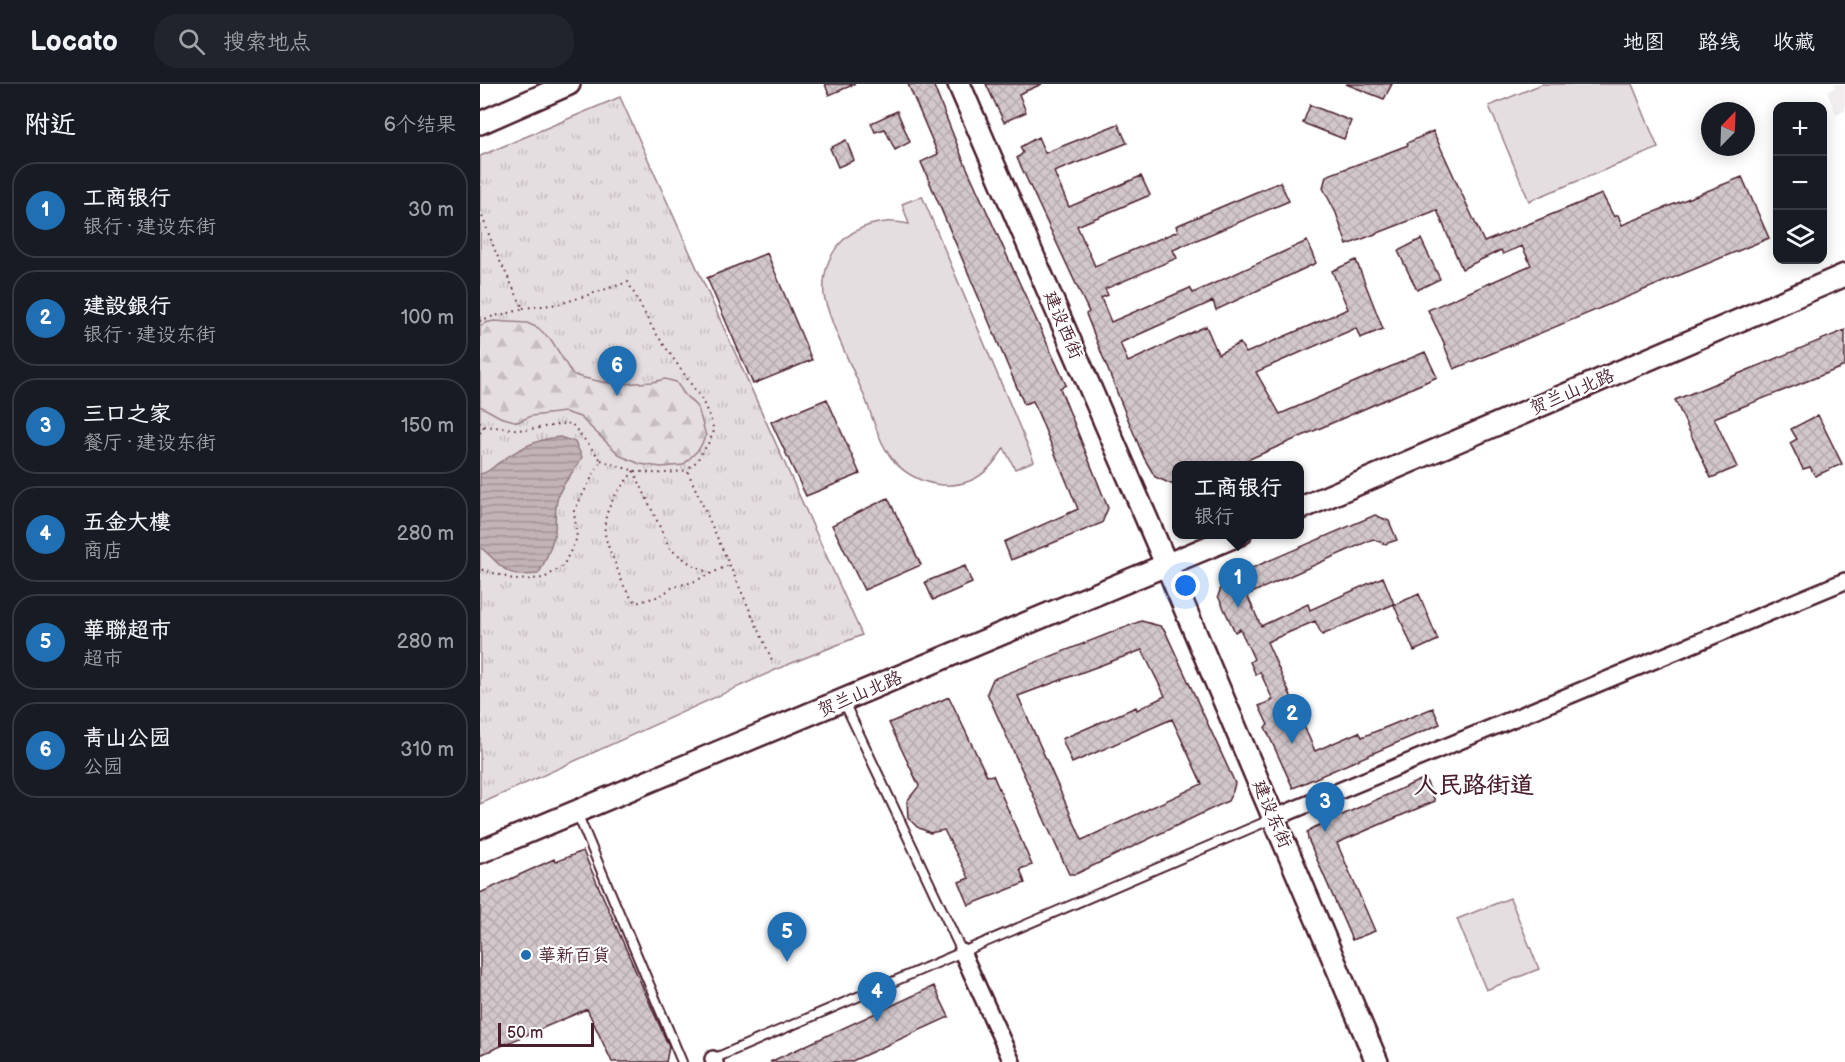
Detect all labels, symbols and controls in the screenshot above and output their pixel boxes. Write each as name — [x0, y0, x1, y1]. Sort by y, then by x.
search box — [154, 14, 574, 68]
text: Locato — [30, 25, 118, 58]
icon: search — [175, 25, 208, 58]
text: 搜索地点 — [223, 29, 311, 56]
text: 地图 — [1623, 30, 1665, 55]
text: 路线 — [1698, 30, 1740, 55]
text: 收藏 — [1773, 30, 1815, 55]
north arrow — [1701, 102, 1755, 156]
map controls — [1773, 102, 1827, 264]
button: + — [1773, 102, 1827, 156]
text: 附近 — [24, 110, 76, 141]
text: 6个结果 — [384, 113, 456, 137]
button: − — [1773, 156, 1827, 210]
text: 工商银行 — [83, 185, 171, 212]
text: 1 — [41, 198, 50, 222]
text: 30 m — [408, 198, 454, 222]
button: layers — [1773, 210, 1827, 264]
text: 银行 · 建设东街 — [83, 215, 216, 239]
street label: 建设西街 — [1039, 288, 1087, 362]
text: 建設銀行 — [83, 293, 171, 320]
text: 2 — [40, 306, 51, 330]
text: 100 m — [401, 306, 454, 330]
text: 银行 · 建设东街 — [83, 323, 216, 347]
pin: 6 — [598, 346, 636, 396]
street label: 贺兰山北路 — [1526, 365, 1618, 419]
text: 三口之家 — [83, 401, 171, 428]
text: 3 — [40, 414, 51, 438]
text: 150 m — [401, 414, 454, 438]
text: 餐厅 · 建设东街 — [83, 431, 216, 455]
popup — [1172, 461, 1304, 539]
text: 工商银行 — [1194, 475, 1282, 502]
text: 银行 — [1194, 505, 1234, 529]
text: 五金大樓 — [83, 509, 171, 536]
text: 4 — [40, 522, 51, 546]
text: 280 m — [397, 522, 454, 546]
text: 商店 — [83, 539, 123, 563]
pin: 1 — [1218, 558, 1257, 608]
your location — [1171, 571, 1200, 600]
text: 華聯超市 — [83, 617, 171, 644]
text: 5 — [40, 630, 51, 654]
text: 280 m — [397, 630, 454, 654]
text: 超市 — [83, 647, 123, 671]
street label: 贺兰山北路 — [814, 667, 906, 721]
pin: 2 — [1272, 694, 1312, 744]
text: 青山公园 — [83, 725, 171, 752]
text: 6 — [39, 738, 52, 762]
text: 310 m — [400, 738, 454, 762]
text: 公园 — [83, 755, 123, 779]
district label: 人民路街道 — [1414, 771, 1534, 800]
street label: 建设东街 — [1248, 777, 1296, 851]
pin: 3 — [1306, 782, 1344, 832]
pin: 5 — [768, 912, 806, 962]
place label: 華新百貨 — [538, 945, 610, 966]
marker: 華新百貨 — [519, 948, 533, 962]
pin: 4 — [858, 972, 896, 1022]
scale bar — [498, 1020, 594, 1048]
text: 50 m — [507, 1024, 543, 1043]

